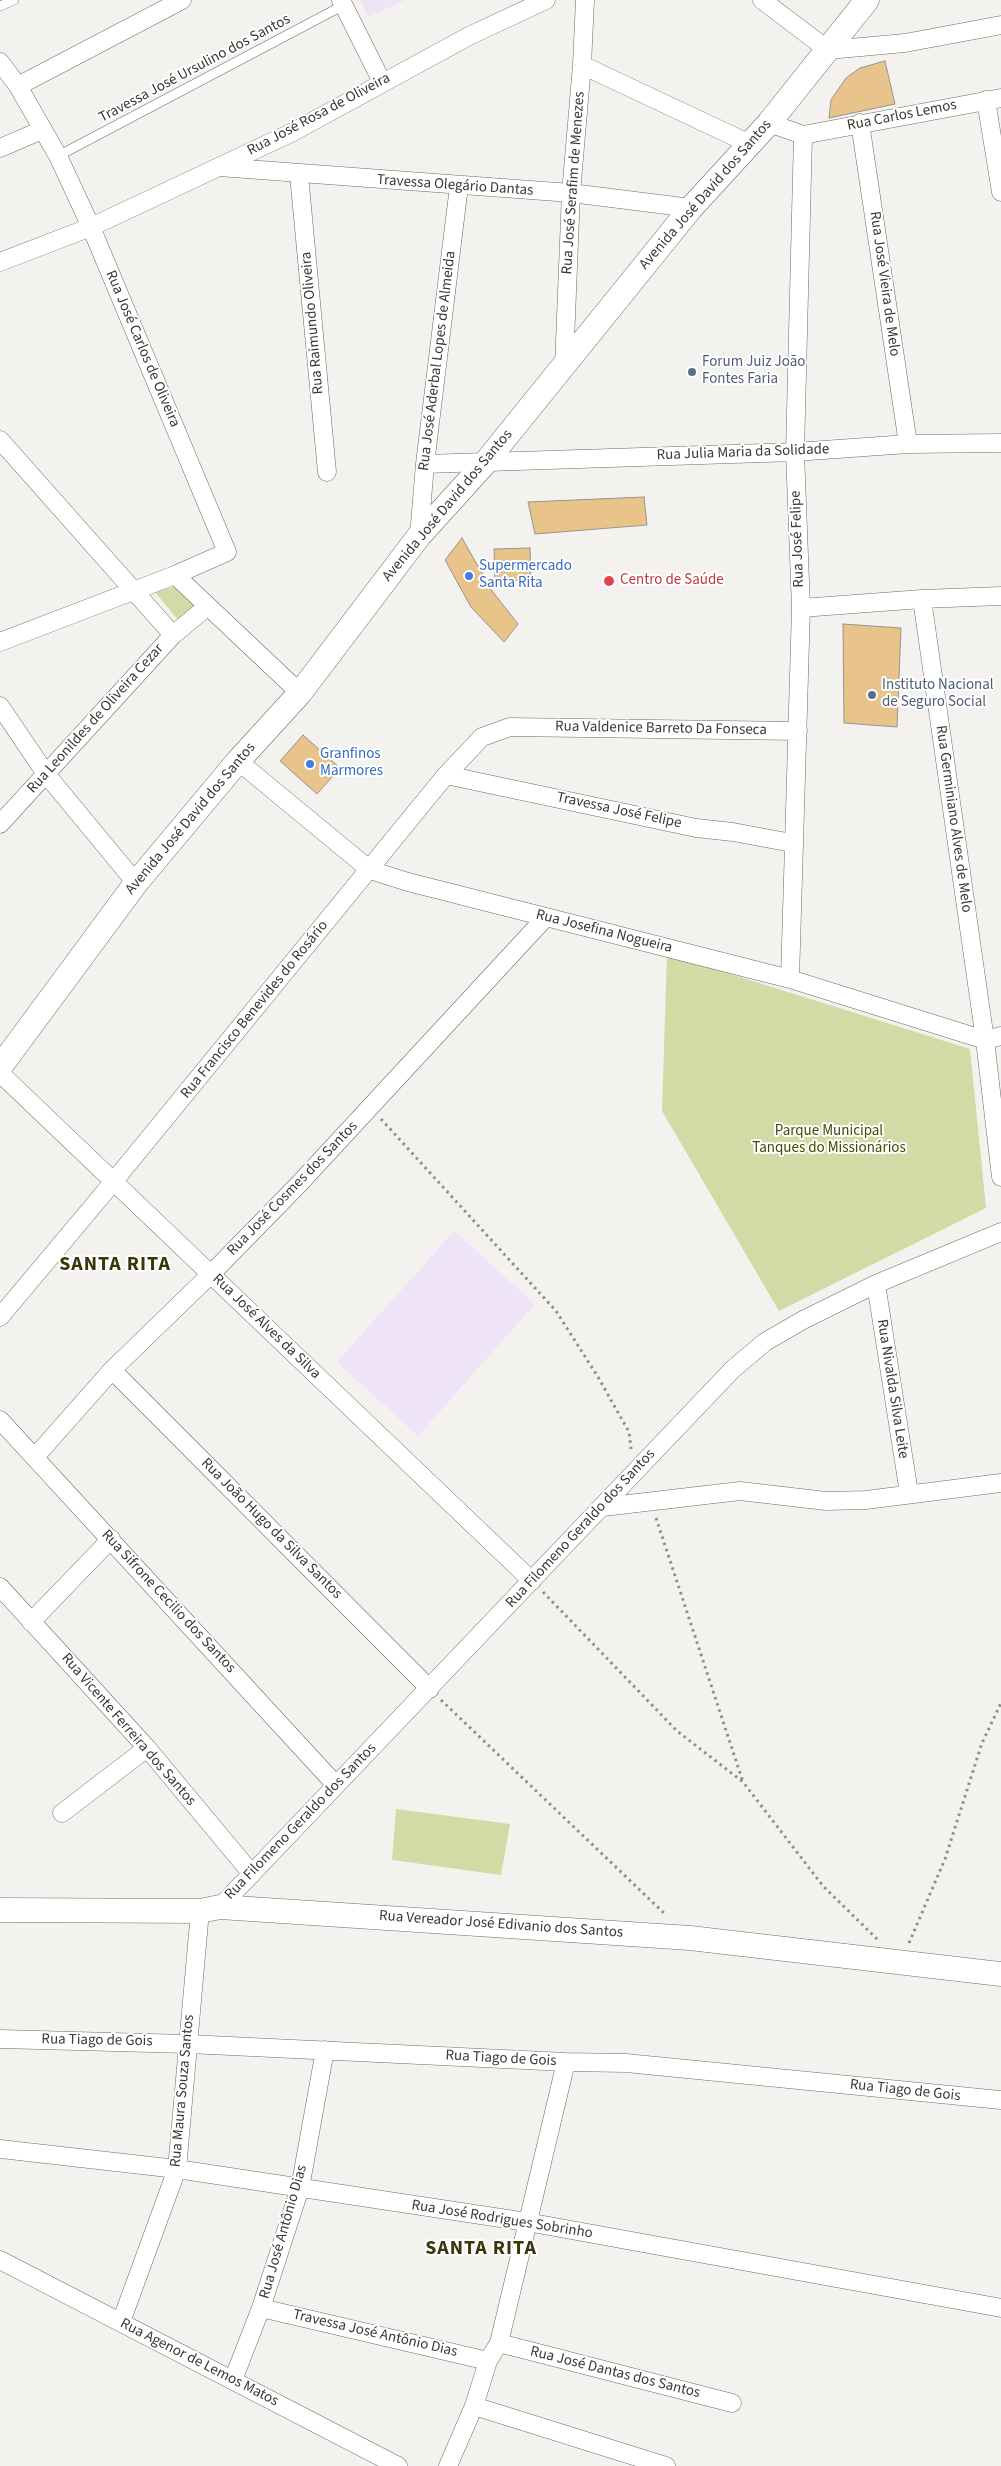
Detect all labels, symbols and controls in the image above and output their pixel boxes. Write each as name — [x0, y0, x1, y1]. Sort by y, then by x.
street label: Travessa José Ursulino dos Santos — [96, 11, 294, 127]
street label: Rua José Rosa de Oliveira — [244, 70, 394, 160]
street label: Rua José Serafim de Menezes — [559, 91, 589, 275]
street label: Rua Carlos Lemos — [846, 97, 958, 135]
street label: Avenida José David dos Santos — [636, 116, 776, 274]
street label: Travessa Olegário Dantas — [376, 172, 534, 200]
street label: Rua José Vieira de Melo — [865, 210, 903, 358]
street label: Rua José Aderbal Lopes de Almeida — [416, 250, 460, 472]
street label: Rua Raimundo Oliveira — [298, 251, 328, 395]
street label: Rua José Carlos de Oliveira — [101, 268, 183, 430]
place label: Forum Juiz João Fontes Faria — [702, 354, 805, 389]
marker: Forum Juiz João Fontes Faria — [686, 366, 698, 378]
street label: Avenida José David dos Santos — [379, 426, 517, 586]
street label: Rua Julia Maria da Solidade — [656, 441, 830, 465]
street label: Rua José Felipe — [787, 490, 809, 588]
place label: Supermercado Santa Rita — [479, 558, 572, 593]
marker: Supermercado Santa Rita — [463, 570, 475, 582]
place label: Centro de Saúde — [620, 572, 724, 590]
marker: Centro de Saúde — [602, 574, 616, 588]
street label: Rua Leonildes de Oliveira Cezar — [24, 640, 168, 798]
place label: Instituto Nacional de Seguro Social — [882, 677, 994, 712]
marker: Instituto Nacional de Seguro Social — [866, 689, 878, 701]
street label: Rua Valdenice Barreto Da Fonseca — [555, 718, 767, 740]
street label: Rua Germiniano Alves de Melo — [931, 724, 975, 914]
street label: Avenida José David dos Santos — [122, 739, 260, 899]
place label: Granfinos Marmores — [320, 746, 383, 781]
marker: Granfinos Marmores — [304, 758, 316, 770]
street label: Travessa José Felipe — [555, 789, 683, 833]
street label: Rua Josefina Nogueira — [534, 906, 674, 958]
street label: Rua Francisco Benevides do Rosário — [178, 917, 332, 1103]
street label: Rua José Cosmes dos Santos — [224, 1118, 362, 1260]
park label: Parque Municipal Tanques do Missionários — [752, 1123, 906, 1158]
district label: SANTA RITA — [58, 1254, 172, 1278]
street label: Rua José Alves da Silva — [208, 1271, 324, 1383]
street label: Rua Nivalda Silva Leite — [872, 1318, 912, 1460]
street label: Rua Filomeno Geraldo dos Santos — [503, 1446, 659, 1612]
street label: Rua João Hugo da Silva Santos — [197, 1455, 345, 1603]
street label: Rua Sifrone Cecilio dos Santos — [97, 1527, 239, 1677]
street label: Rua Vicente Ferreira dos Santos — [57, 1650, 199, 1810]
street label: Rua Filomeno Geraldo dos Santos — [221, 1740, 381, 1904]
street label: Rua Vereador José Edivanio dos Santos — [378, 1907, 624, 1943]
street label: Rua Maura Souza Santos — [167, 2014, 199, 2168]
street label: Rua Tiago de Gois — [41, 2031, 153, 2051]
street label: Rua Tiago de Gois — [445, 2047, 557, 2071]
street label: Rua Tiago de Gois — [849, 2076, 961, 2106]
street label: Rua José Antônio Dias — [256, 2163, 312, 2301]
street label: Rua José Rodrigues Sobrinho — [410, 2197, 594, 2243]
district label: SANTA RITA — [424, 2238, 538, 2262]
street label: Travessa José Antônio Dias — [291, 2306, 459, 2362]
street label: Rua Agenor de Lemos Matos — [117, 2315, 281, 2411]
street label: Rua José Dantas dos Santos — [528, 2343, 702, 2403]

